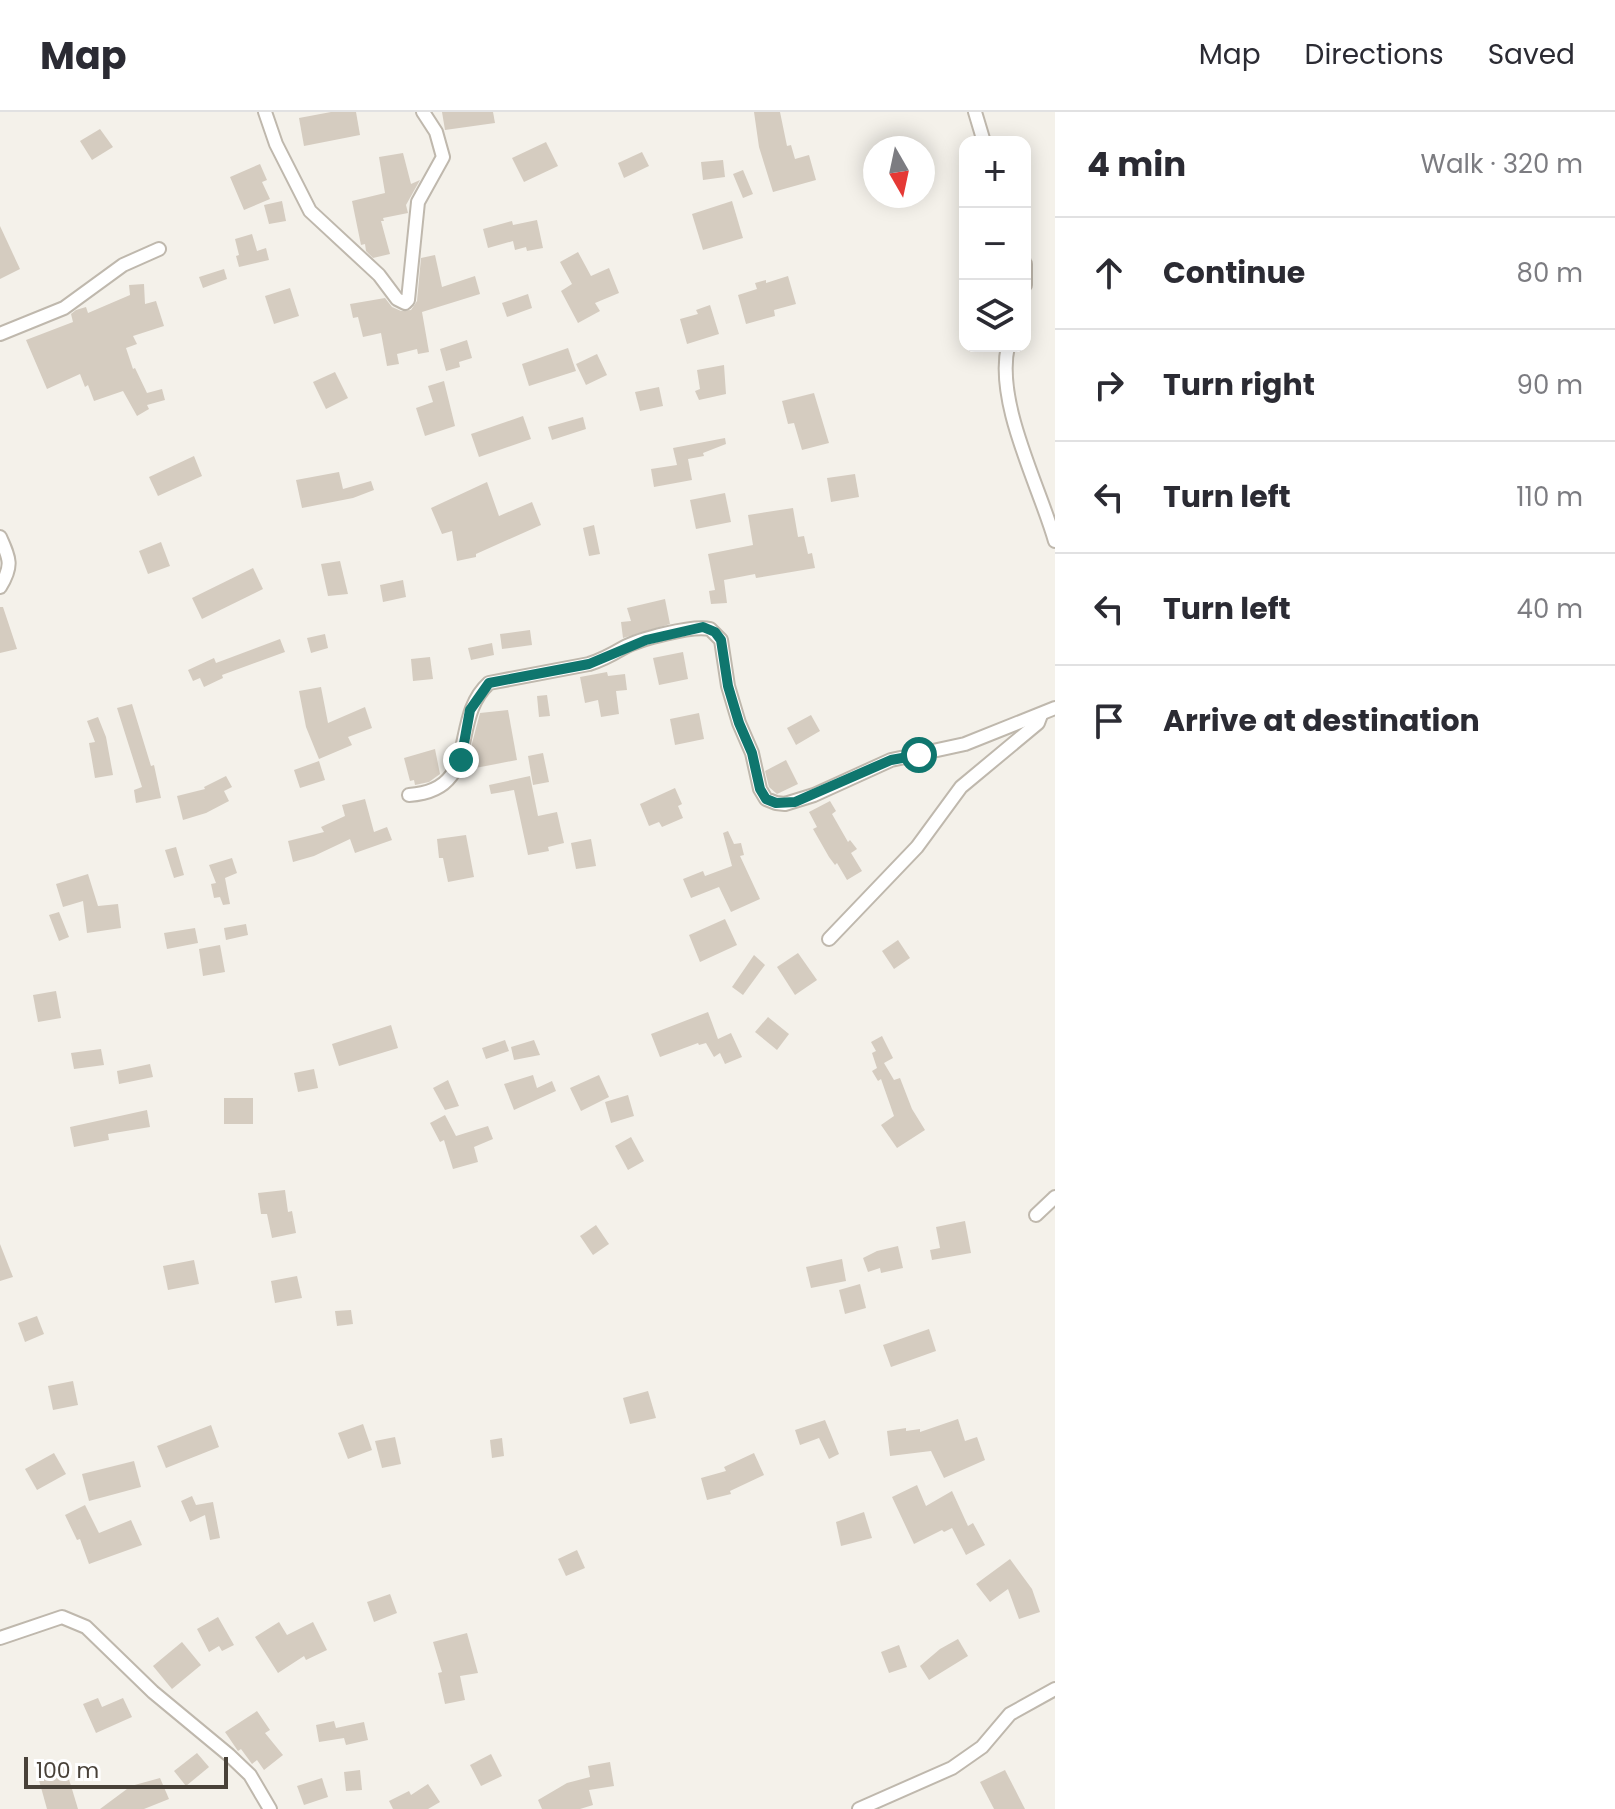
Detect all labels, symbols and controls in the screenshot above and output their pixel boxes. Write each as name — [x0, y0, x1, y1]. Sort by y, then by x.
text: Map — [40, 29, 127, 82]
text: Map — [1199, 35, 1261, 74]
text: Directions — [1305, 35, 1444, 74]
text: Saved — [1488, 35, 1575, 74]
north arrow — [863, 136, 935, 208]
map controls — [959, 136, 1031, 352]
button: + — [959, 136, 1031, 208]
text: 4 min — [1087, 140, 1186, 188]
text: Walk · 320 m — [1421, 146, 1583, 182]
button: − — [959, 208, 1031, 280]
icon: ahead — [1087, 251, 1131, 295]
text: Continue — [1163, 251, 1305, 294]
text: 80 m — [1517, 255, 1583, 291]
button: layers — [959, 280, 1031, 352]
icon: right — [1087, 363, 1131, 407]
text: Turn right — [1163, 363, 1315, 406]
text: 90 m — [1517, 367, 1583, 403]
icon: left — [1087, 475, 1131, 519]
text: Turn left — [1163, 475, 1291, 518]
text: 110 m — [1516, 479, 1583, 515]
icon: left — [1087, 587, 1131, 631]
text: Turn left — [1163, 587, 1291, 630]
text: 40 m — [1517, 591, 1583, 627]
icon: arrive — [1087, 699, 1131, 743]
text: Arrive at destination — [1163, 699, 1480, 742]
route start — [901, 737, 937, 773]
route end — [443, 742, 479, 778]
scale bar — [24, 1753, 228, 1789]
text: 100 m — [36, 1755, 99, 1786]

